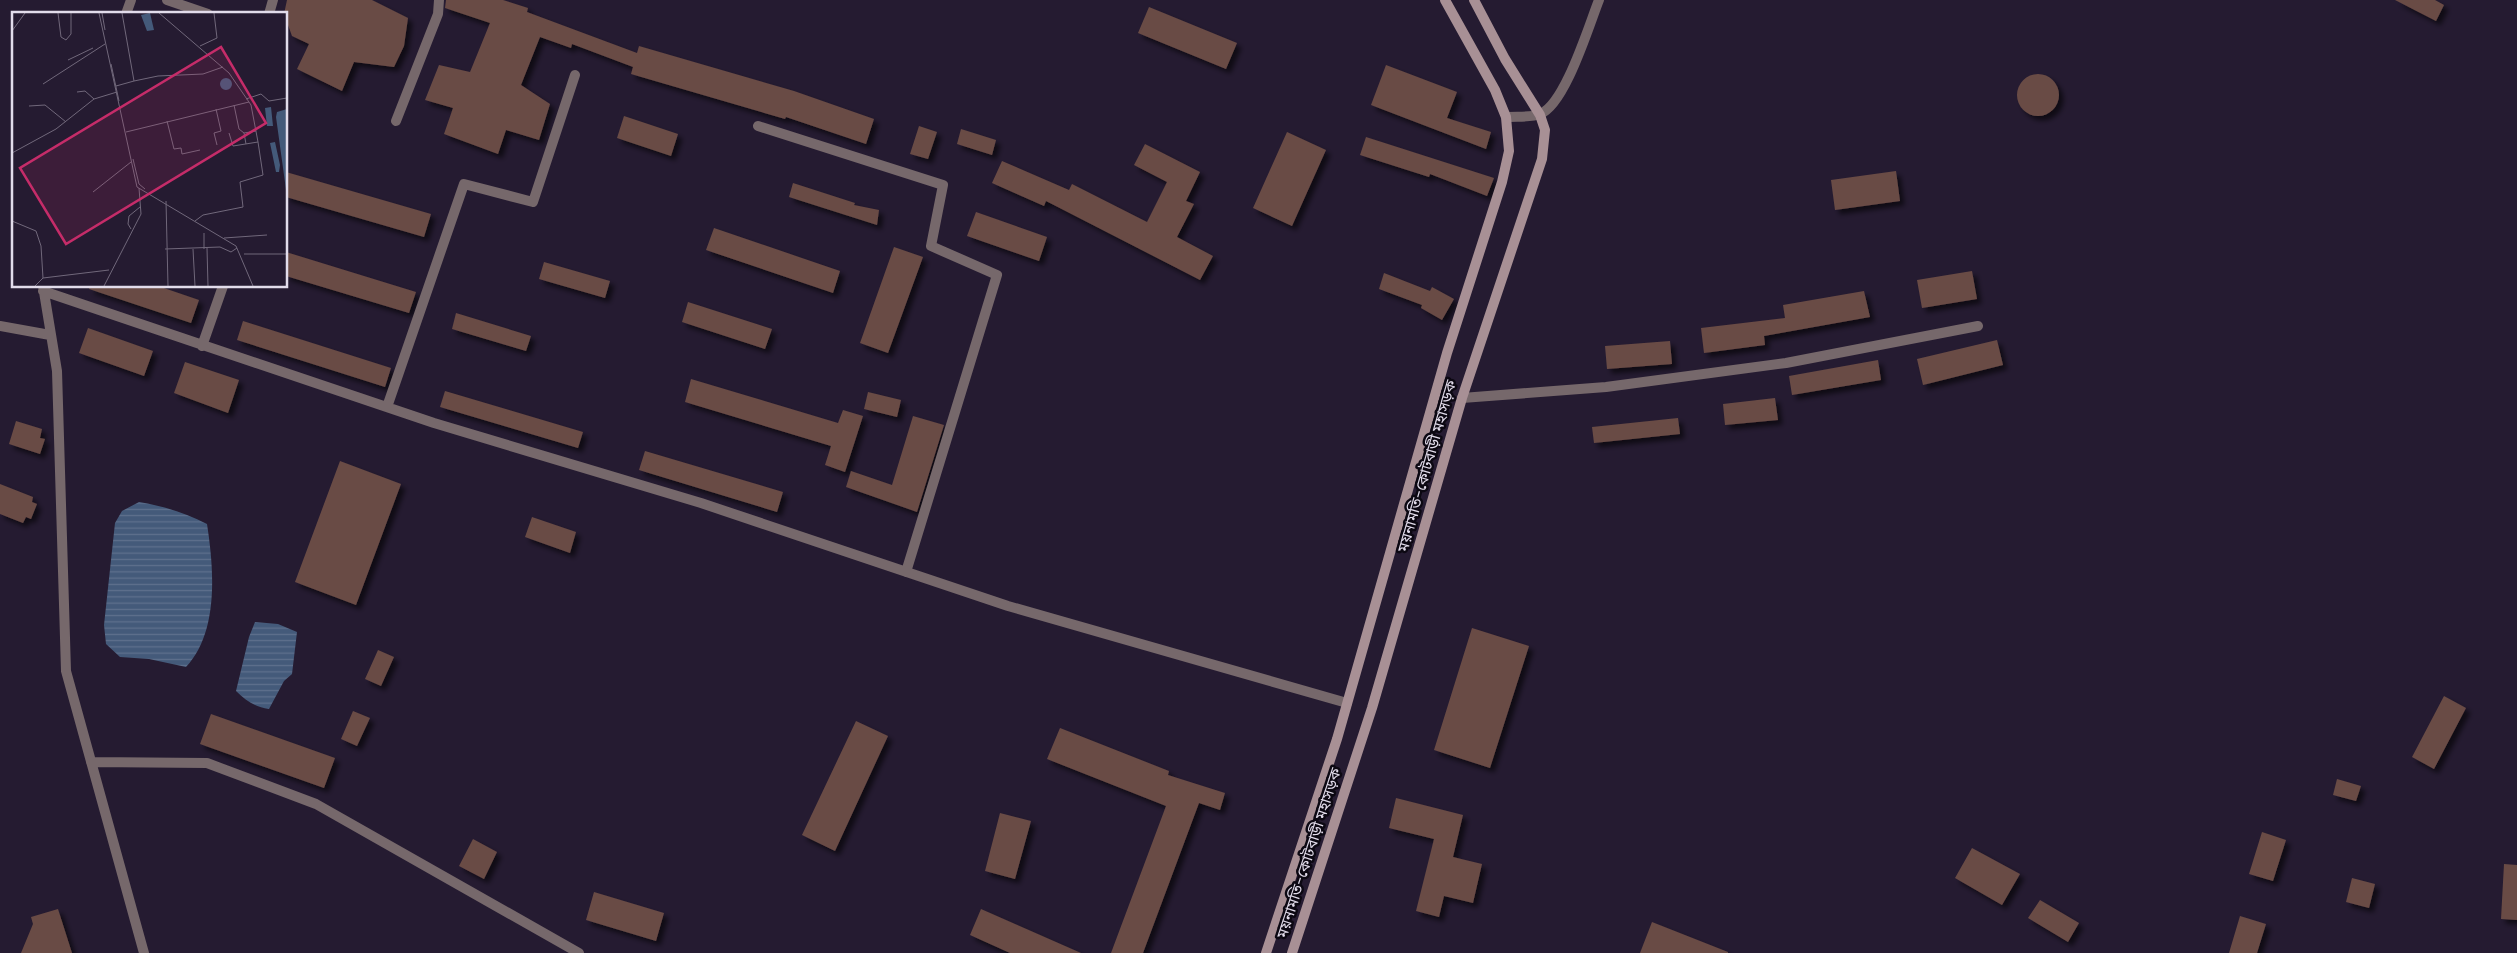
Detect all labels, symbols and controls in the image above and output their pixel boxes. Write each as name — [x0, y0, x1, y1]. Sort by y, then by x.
inset map — [12, 12, 288, 288]
street label: ময়নামতি–কোটবাড়ী মহাসড়ক — [1394, 377, 1460, 555]
street label: ময়নামতি–কোটবাড়ী মহাসড়ক — [1273, 765, 1345, 941]

